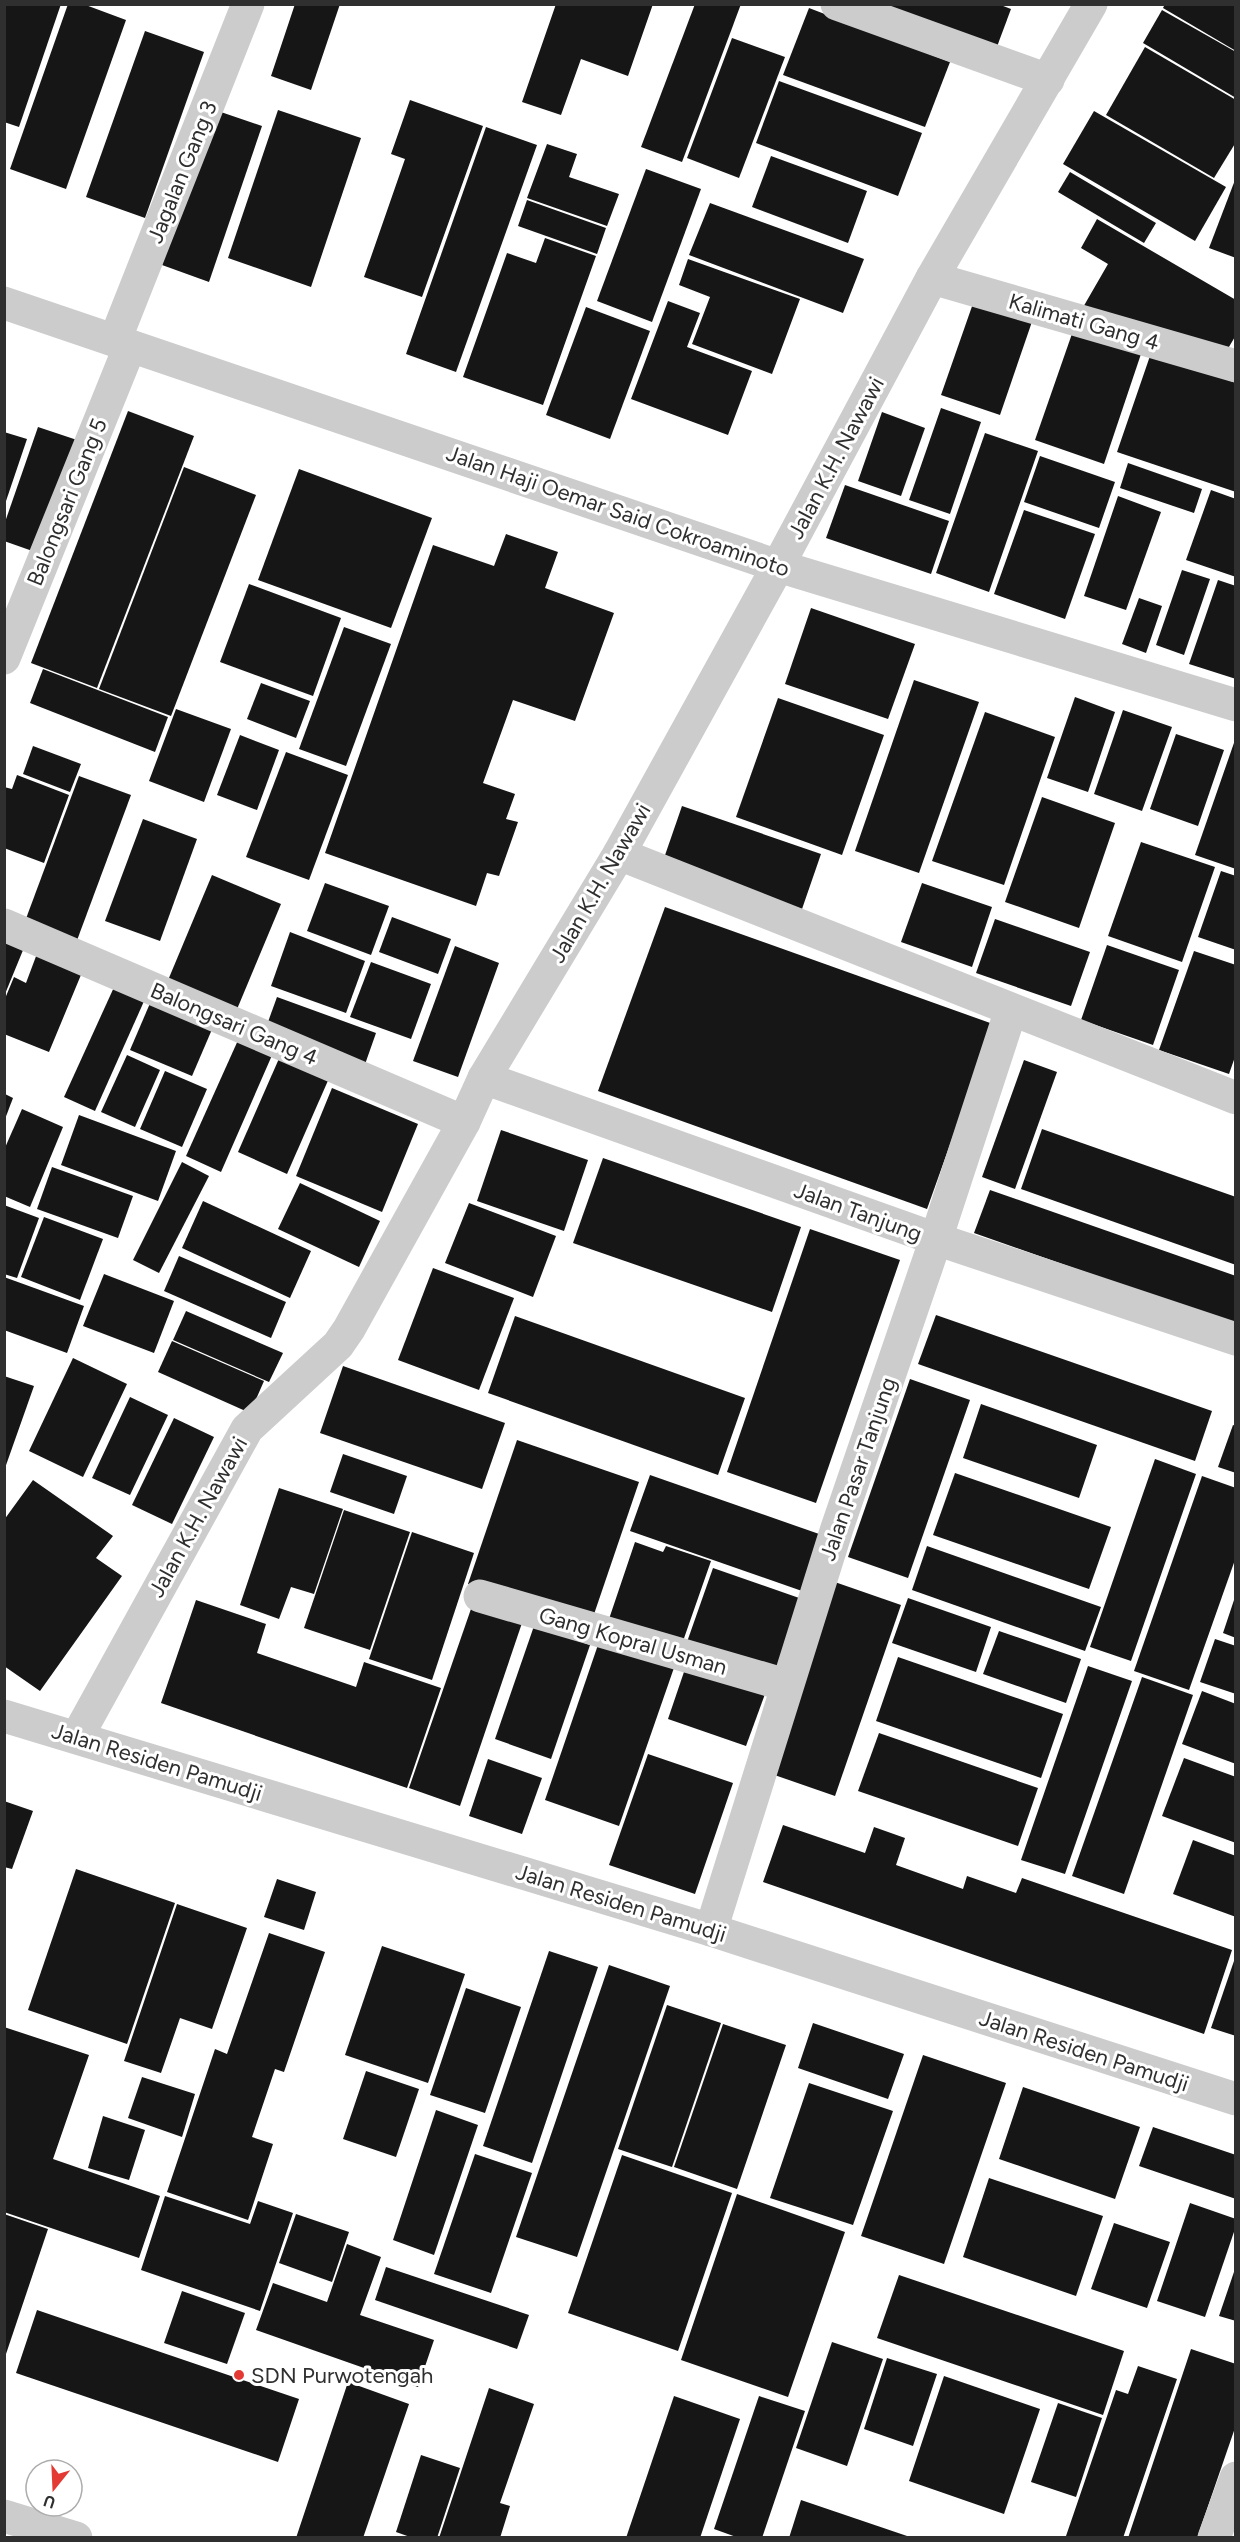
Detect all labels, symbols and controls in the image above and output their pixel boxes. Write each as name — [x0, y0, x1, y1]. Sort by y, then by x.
street label: Jagalan Gang 3 — [141, 97, 223, 247]
street label: Kalimati Gang 4 — [1006, 288, 1162, 356]
street label: Jalan K.H. Nawawi — [782, 372, 890, 544]
street label: Balongsari Gang 5 — [21, 414, 113, 590]
street label: Jalan Haji Oemar Said Cokroaminoto — [443, 439, 793, 583]
street label: Jalan K.H. Nawawi — [543, 799, 657, 967]
street label: Balongsari Gang 4 — [146, 977, 322, 1071]
street label: Jalan Tanjung — [790, 1176, 926, 1248]
street label: Jalan Pasar Tanjung — [814, 1374, 902, 1564]
street label: Jalan K.H. Nawawi — [143, 1432, 253, 1602]
street label: Gang Kopral Usman — [536, 1601, 730, 1681]
street label: Jalan Residen Pamudji — [48, 1717, 266, 1807]
street label: Jalan Residen Pamudji — [512, 1858, 730, 1948]
street label: Jalan Residen Pamudji — [976, 2004, 1192, 2098]
place label: SDN Purwotengah — [251, 2362, 433, 2389]
marker: SDN Purwotengah — [232, 2368, 246, 2382]
north arrow — [24, 2458, 84, 2518]
text: U — [41, 2491, 58, 2513]

